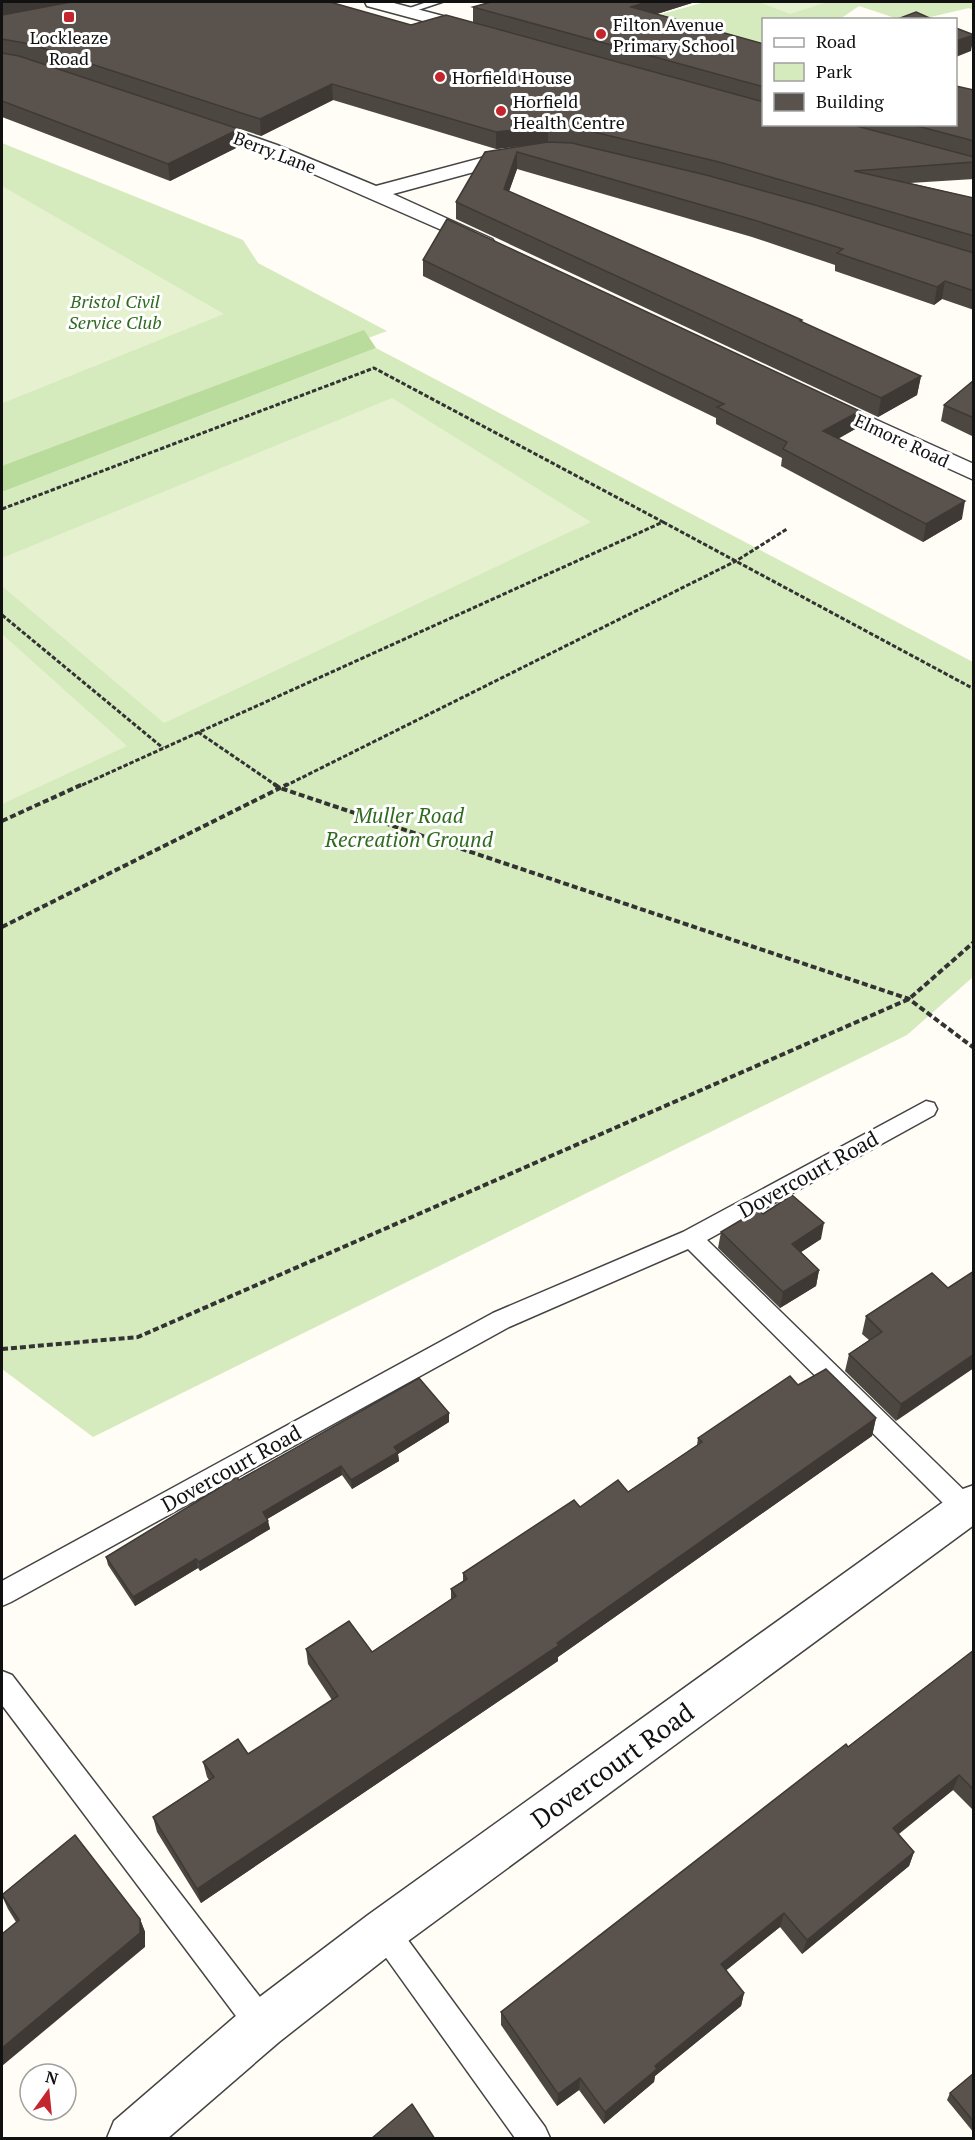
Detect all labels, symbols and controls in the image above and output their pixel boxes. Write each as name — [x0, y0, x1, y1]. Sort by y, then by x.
marker: Lockleaze Road — [62, 10, 76, 24]
place label: Filton Avenue Primary School — [613, 12, 735, 57]
legend — [762, 18, 957, 126]
place label: Lockleaze Road — [30, 25, 108, 70]
marker: Filton Avenue Primary School — [594, 27, 608, 41]
text: Road — [816, 29, 856, 53]
text: Park — [816, 59, 853, 83]
place label: Horfield House — [452, 65, 572, 89]
marker: Horfield House — [433, 70, 447, 84]
place label: Horfield Health Centre — [513, 89, 625, 134]
text: Building — [816, 89, 884, 113]
marker: Horfield Health Centre — [494, 104, 508, 118]
street label: Berry Lane — [230, 125, 320, 179]
park label: Bristol Civil Service Club — [68, 289, 162, 334]
street label: Elmore Road — [851, 408, 953, 472]
park label: Muller Road Recreation Ground — [324, 801, 494, 853]
street label: Dovercourt Road — [733, 1124, 883, 1224]
street label: Dovercourt Road — [156, 1418, 306, 1518]
street label: Dovercourt Road — [524, 1695, 700, 1835]
north arrow — [18, 2062, 78, 2122]
text: N — [43, 2065, 61, 2090]

